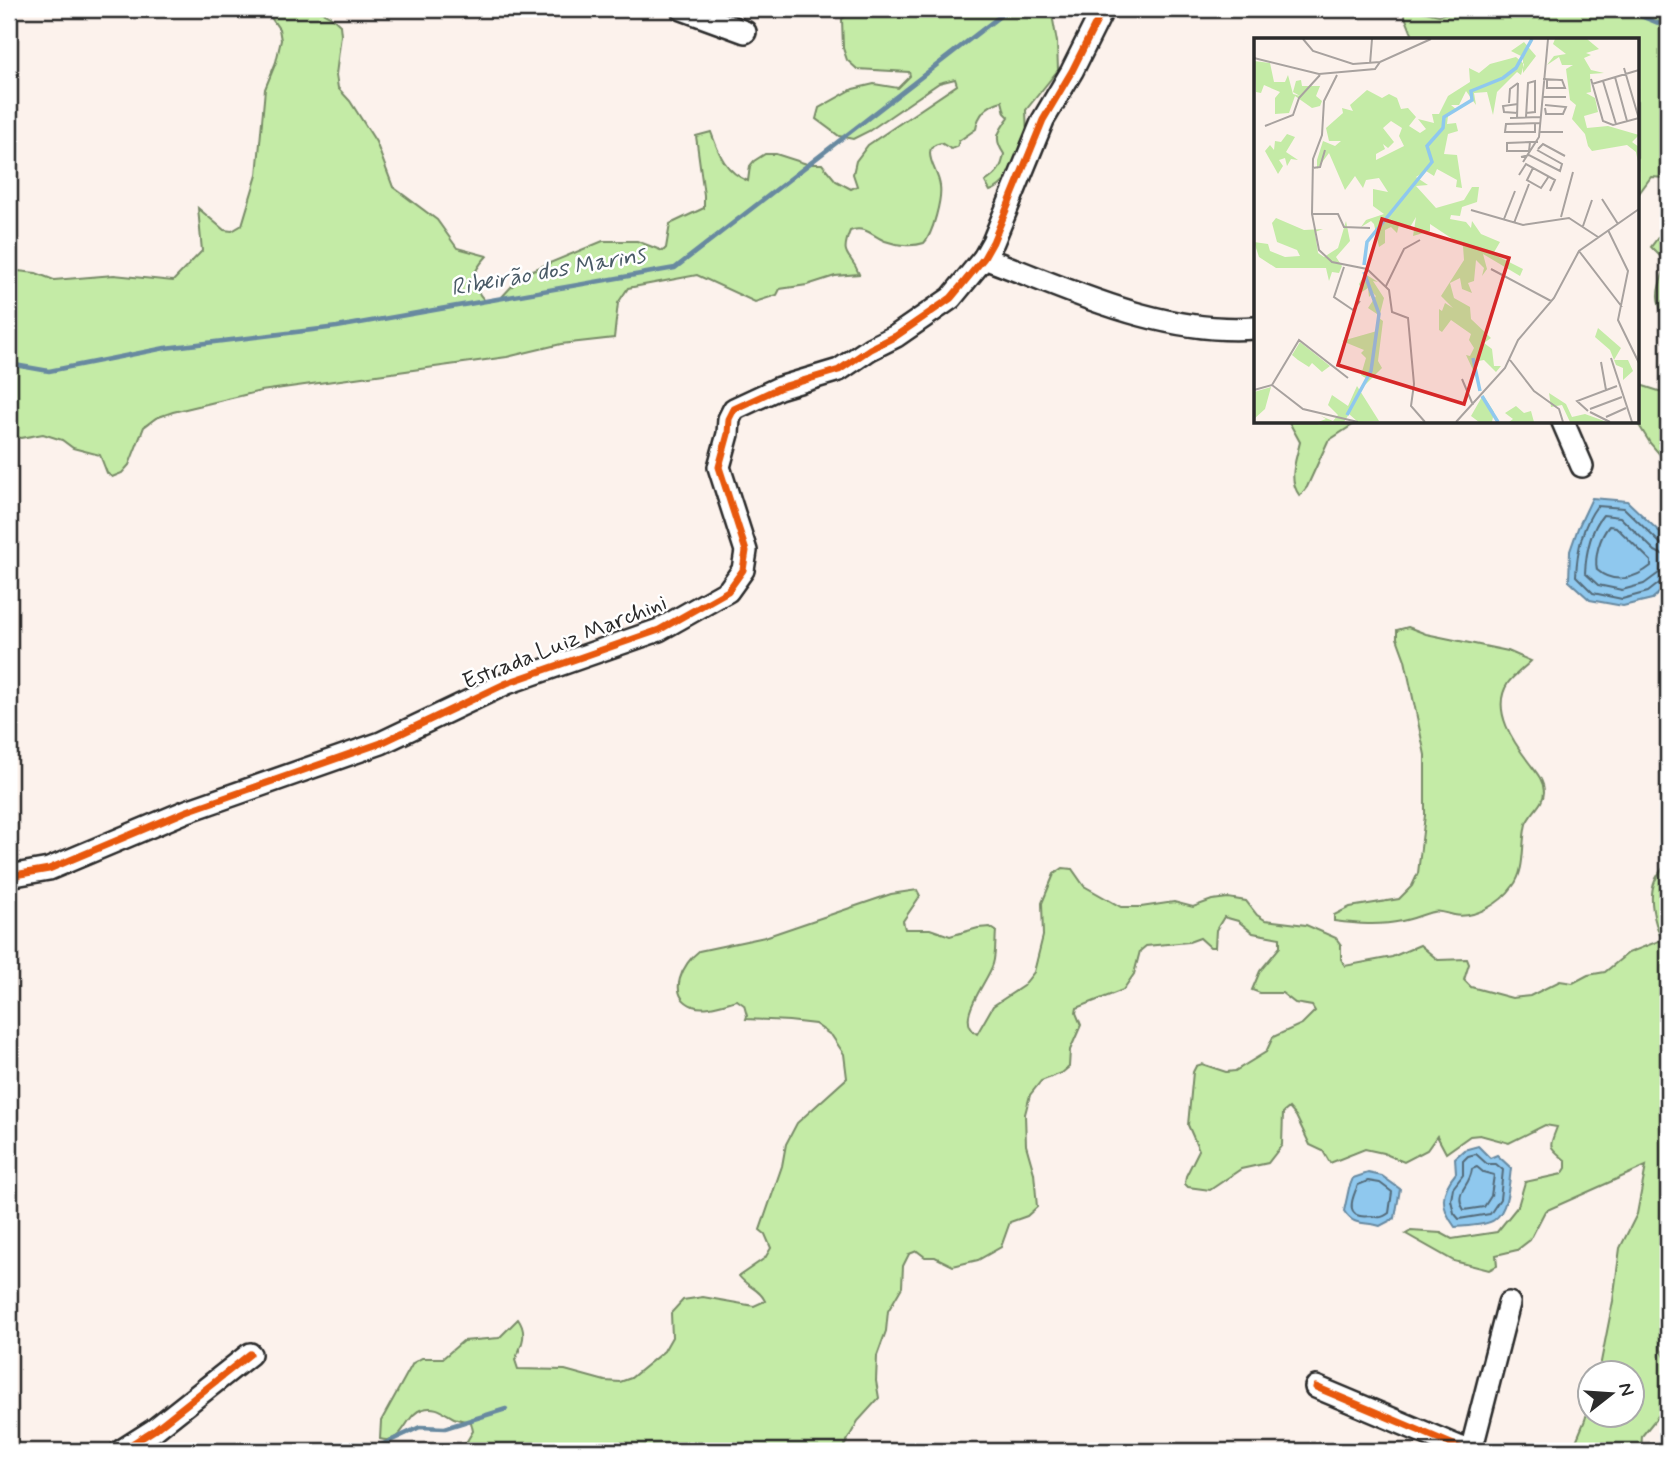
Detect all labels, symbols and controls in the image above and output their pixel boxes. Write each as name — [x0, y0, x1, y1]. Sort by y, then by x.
inset map — [1254, 38, 1638, 424]
water label: Ribeirão dos Marins — [448, 239, 650, 304]
street label: Estrada Luiz Marchini — [458, 588, 672, 698]
north arrow — [1576, 1358, 1646, 1428]
text: N — [1612, 1380, 1640, 1399]

